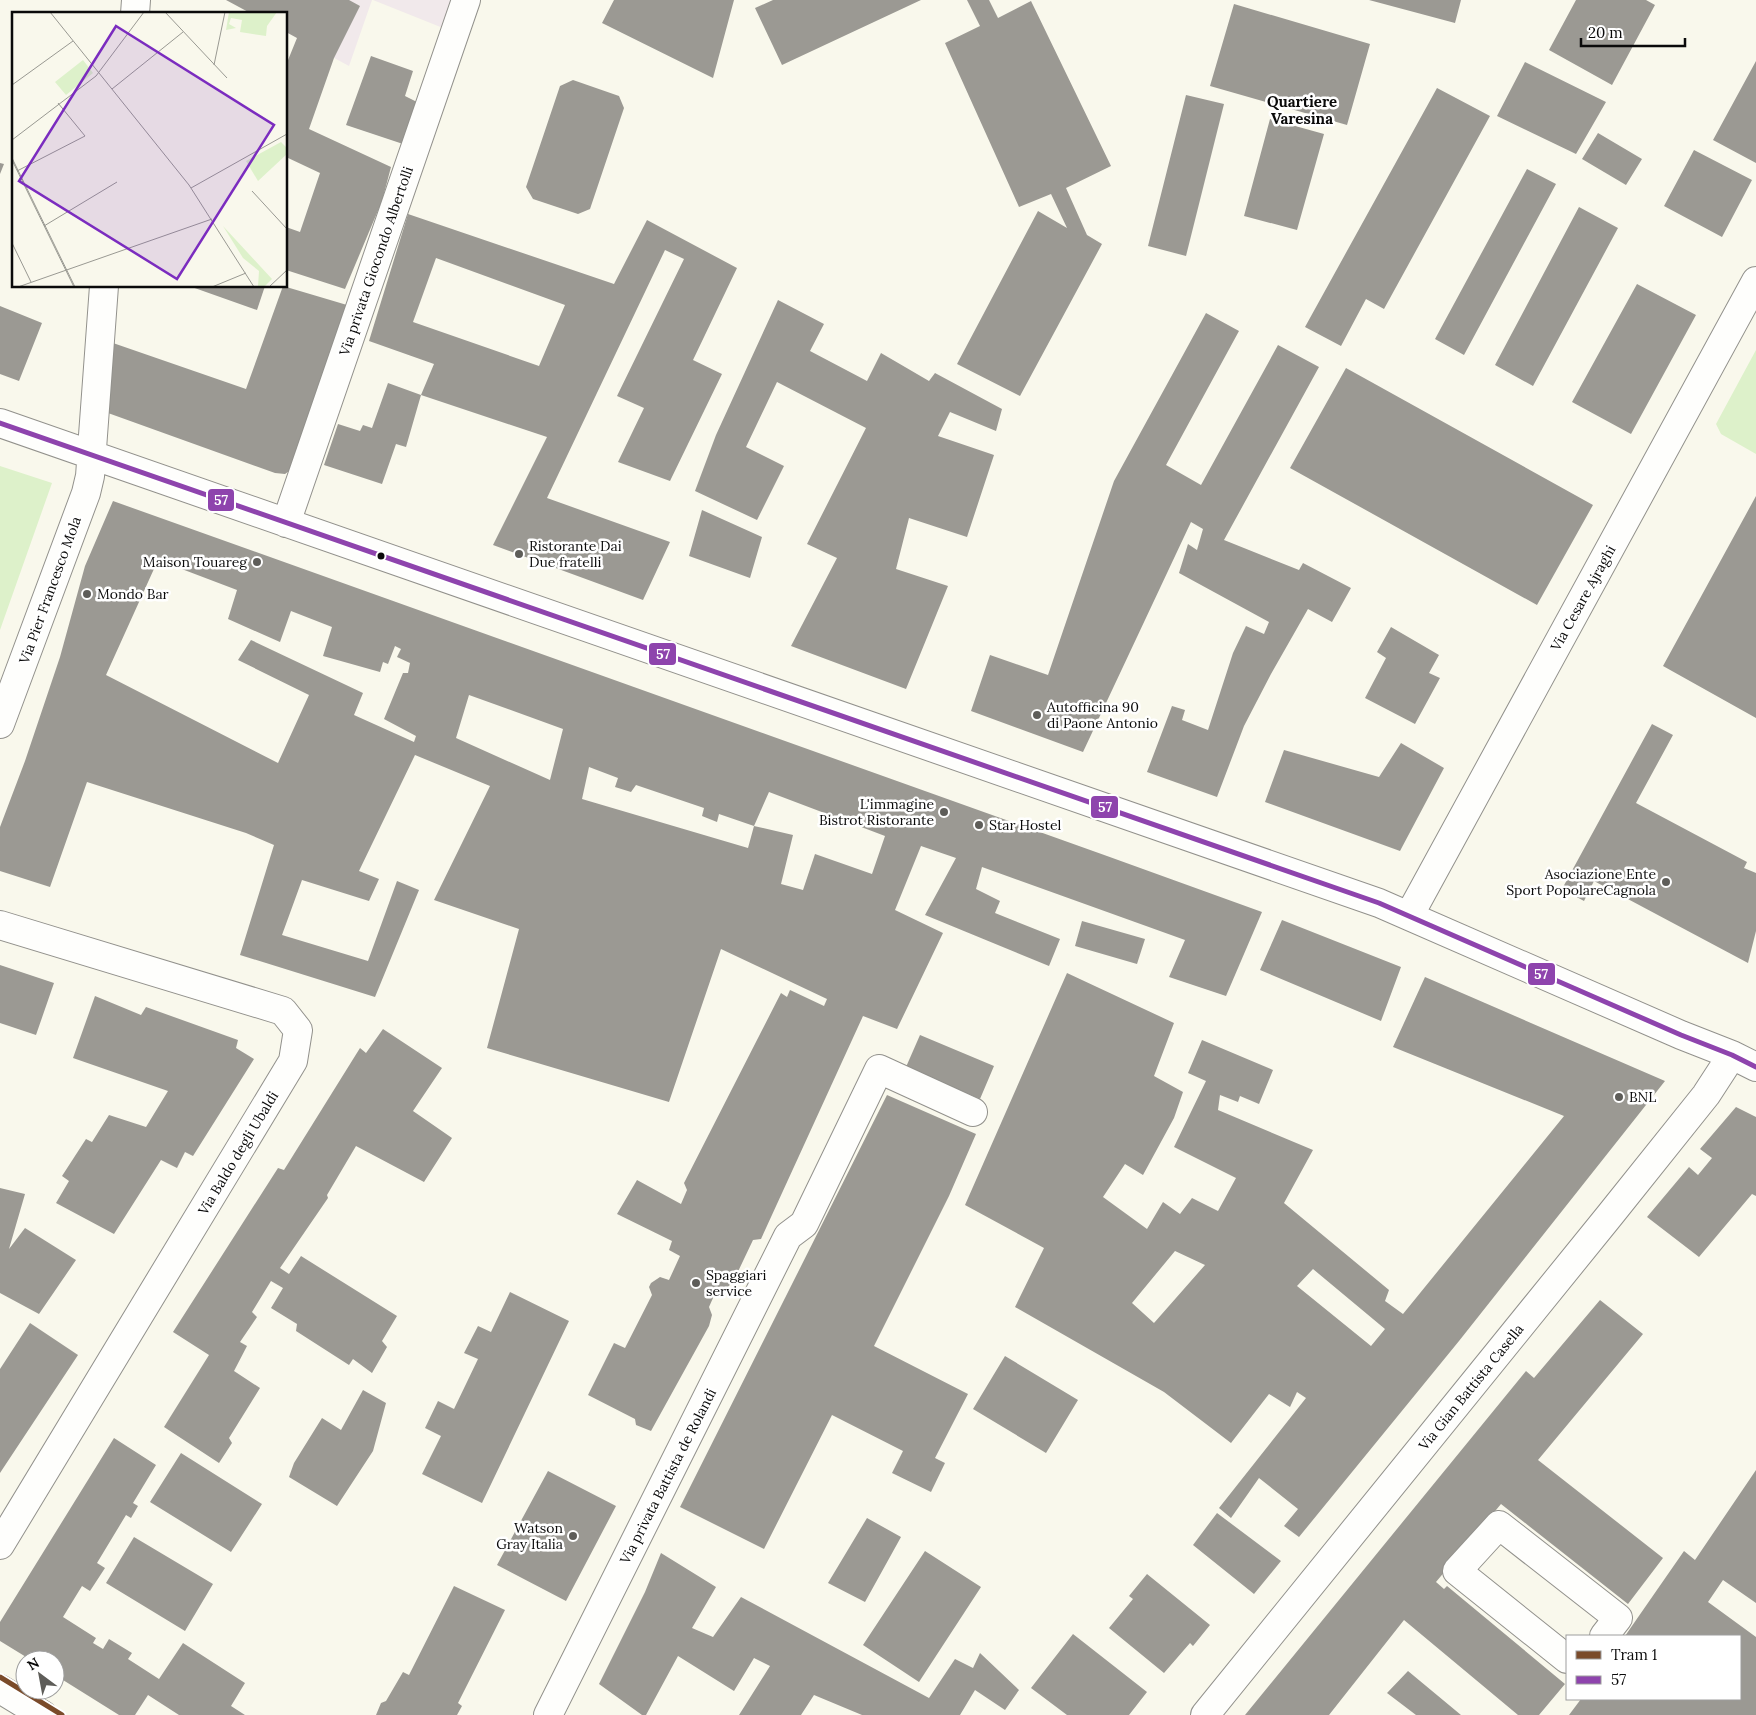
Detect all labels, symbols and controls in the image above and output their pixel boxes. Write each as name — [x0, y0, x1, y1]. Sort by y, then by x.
inset map — [12, 12, 288, 288]
scale bar — [1581, 15, 1685, 47]
text: 20 m — [1588, 23, 1623, 42]
district label: Quartiere Varesina — [1267, 92, 1337, 128]
street label: Via privata Giocondo Albertolli — [335, 164, 417, 359]
line badge: 57 — [207, 488, 235, 512]
text: 57 — [214, 491, 228, 509]
street label: Via Pier Francesco Mola — [15, 514, 85, 667]
place label: Ristorante Dai Due fratelli — [529, 537, 622, 571]
street label: Via Cesare Ajraghi — [1546, 542, 1620, 655]
marker: Ristorante Dai Due fratelli — [513, 548, 525, 560]
unlabelled marker — [376, 551, 386, 561]
place label: Maison Touareg — [143, 553, 247, 571]
marker: Maison Touareg — [251, 556, 263, 568]
place label: Mondo Bar — [97, 585, 169, 603]
marker: Mondo Bar — [81, 588, 93, 600]
line badge: 57 — [648, 642, 677, 666]
text: 57 — [656, 645, 670, 663]
place label: Autofficina 90 di Paone Antonio — [1046, 698, 1158, 732]
marker: Autofficina 90 di Paone Antonio — [1031, 709, 1043, 721]
place label: L'immagine Bistrot Ristorante — [819, 795, 934, 829]
line badge: 57 — [1090, 795, 1119, 819]
text: 57 — [1098, 798, 1112, 816]
marker: L'immagine Bistrot Ristorante — [938, 806, 950, 818]
place label: Star Hostel — [989, 816, 1062, 834]
marker: Star Hostel — [973, 819, 985, 831]
place label: Asociazione Ente Sport PopolareCagnola — [1506, 865, 1656, 899]
marker: Asociazione Ente Sport PopolareCagnola — [1660, 876, 1672, 888]
line badge: 57 — [1527, 962, 1556, 986]
text: 57 — [1534, 965, 1548, 983]
street label: Via Baldo degli Ubaldi — [193, 1088, 282, 1219]
place label: BNL — [1629, 1088, 1656, 1106]
marker: BNL — [1613, 1091, 1625, 1103]
place label: Spaggiari service — [706, 1266, 766, 1300]
marker: Spaggiari service — [690, 1277, 702, 1289]
street label: Via Gian Battista Casella — [1414, 1320, 1527, 1455]
street label: Via privata Battista de Rolandi — [615, 1385, 720, 1568]
place label: Watson Gray Italia — [496, 1519, 563, 1553]
marker: Watson Gray Italia — [567, 1530, 579, 1542]
legend — [1566, 1635, 1741, 1700]
text: Tram 1 — [1611, 1645, 1657, 1664]
north arrow — [15, 1650, 65, 1700]
text: N — [24, 1653, 43, 1674]
text: 57 — [1611, 1670, 1626, 1689]

